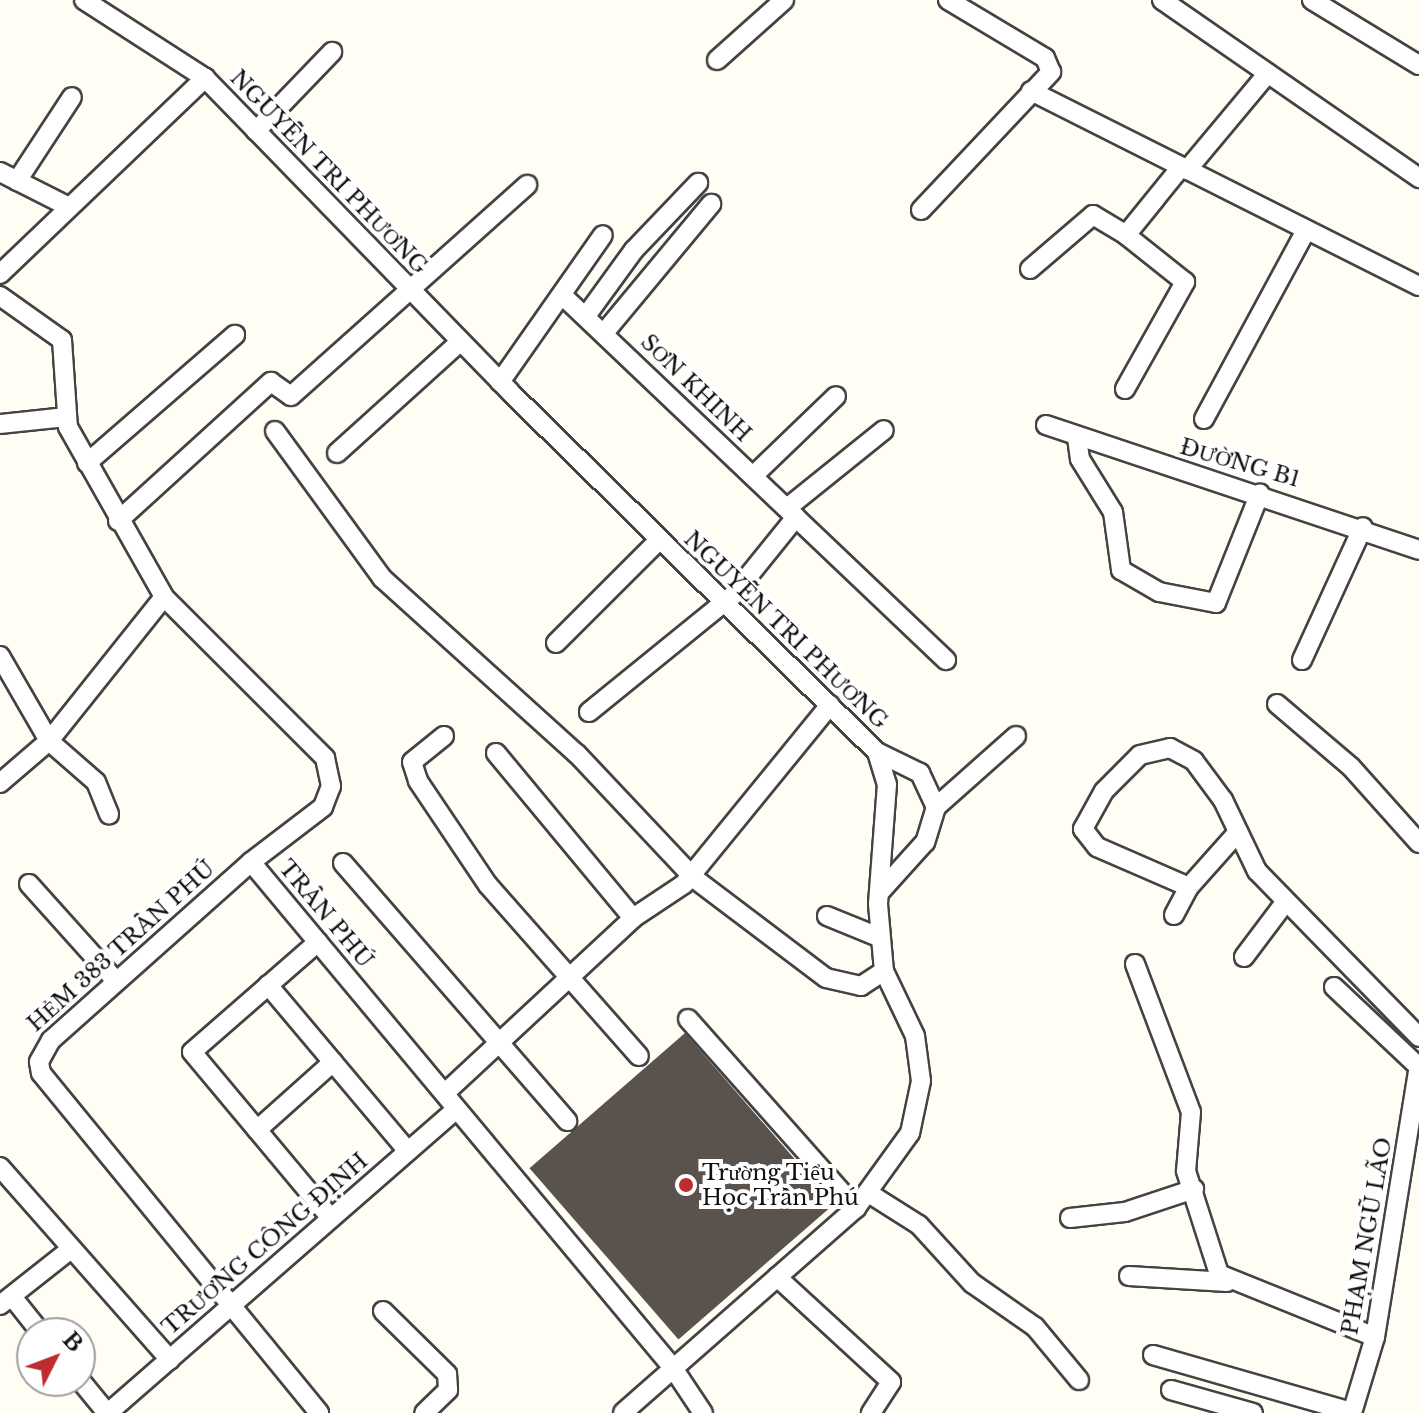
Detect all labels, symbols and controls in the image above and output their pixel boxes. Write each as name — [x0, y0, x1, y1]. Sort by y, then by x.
street label: NGUYỄN TRI PHƯƠNG — [224, 64, 434, 280]
street label: SƠN KHINH — [635, 329, 757, 447]
street label: ĐƯỜNG B1 — [1177, 433, 1303, 493]
street label: NGUYỄN TRI PHƯƠNG — [678, 525, 894, 735]
street label: HẺM 383 TRẦN PHÚ — [22, 855, 220, 1037]
street label: TRẦN PHÚ — [273, 855, 379, 973]
street label: PHẠM NGŨ LÃO — [1337, 1135, 1397, 1337]
street label: TRƯƠNG CÔNG ĐỊNH — [156, 1147, 374, 1341]
place label: Trường Tiểu Học Trần Phú — [702, 1159, 859, 1210]
marker: Trường Tiểu Học Trần Phú — [677, 1176, 695, 1194]
north arrow — [16, 1317, 96, 1397]
text: B — [57, 1326, 89, 1357]

